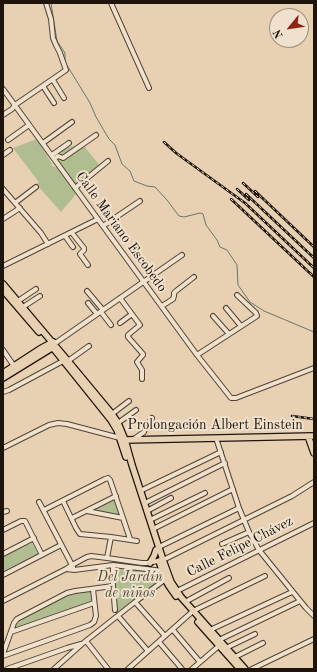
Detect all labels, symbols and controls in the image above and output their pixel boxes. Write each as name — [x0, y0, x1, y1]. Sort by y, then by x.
north arrow — [269, 8, 309, 48]
text: N — [272, 27, 286, 40]
street label: Calle Mariano Escobedo — [72, 169, 170, 295]
street label: Prolongación Albert Einstein — [127, 417, 303, 433]
street label: Calle Felipe Chávez — [184, 513, 296, 581]
park label: Del Jardín de niños — [97, 569, 163, 602]

